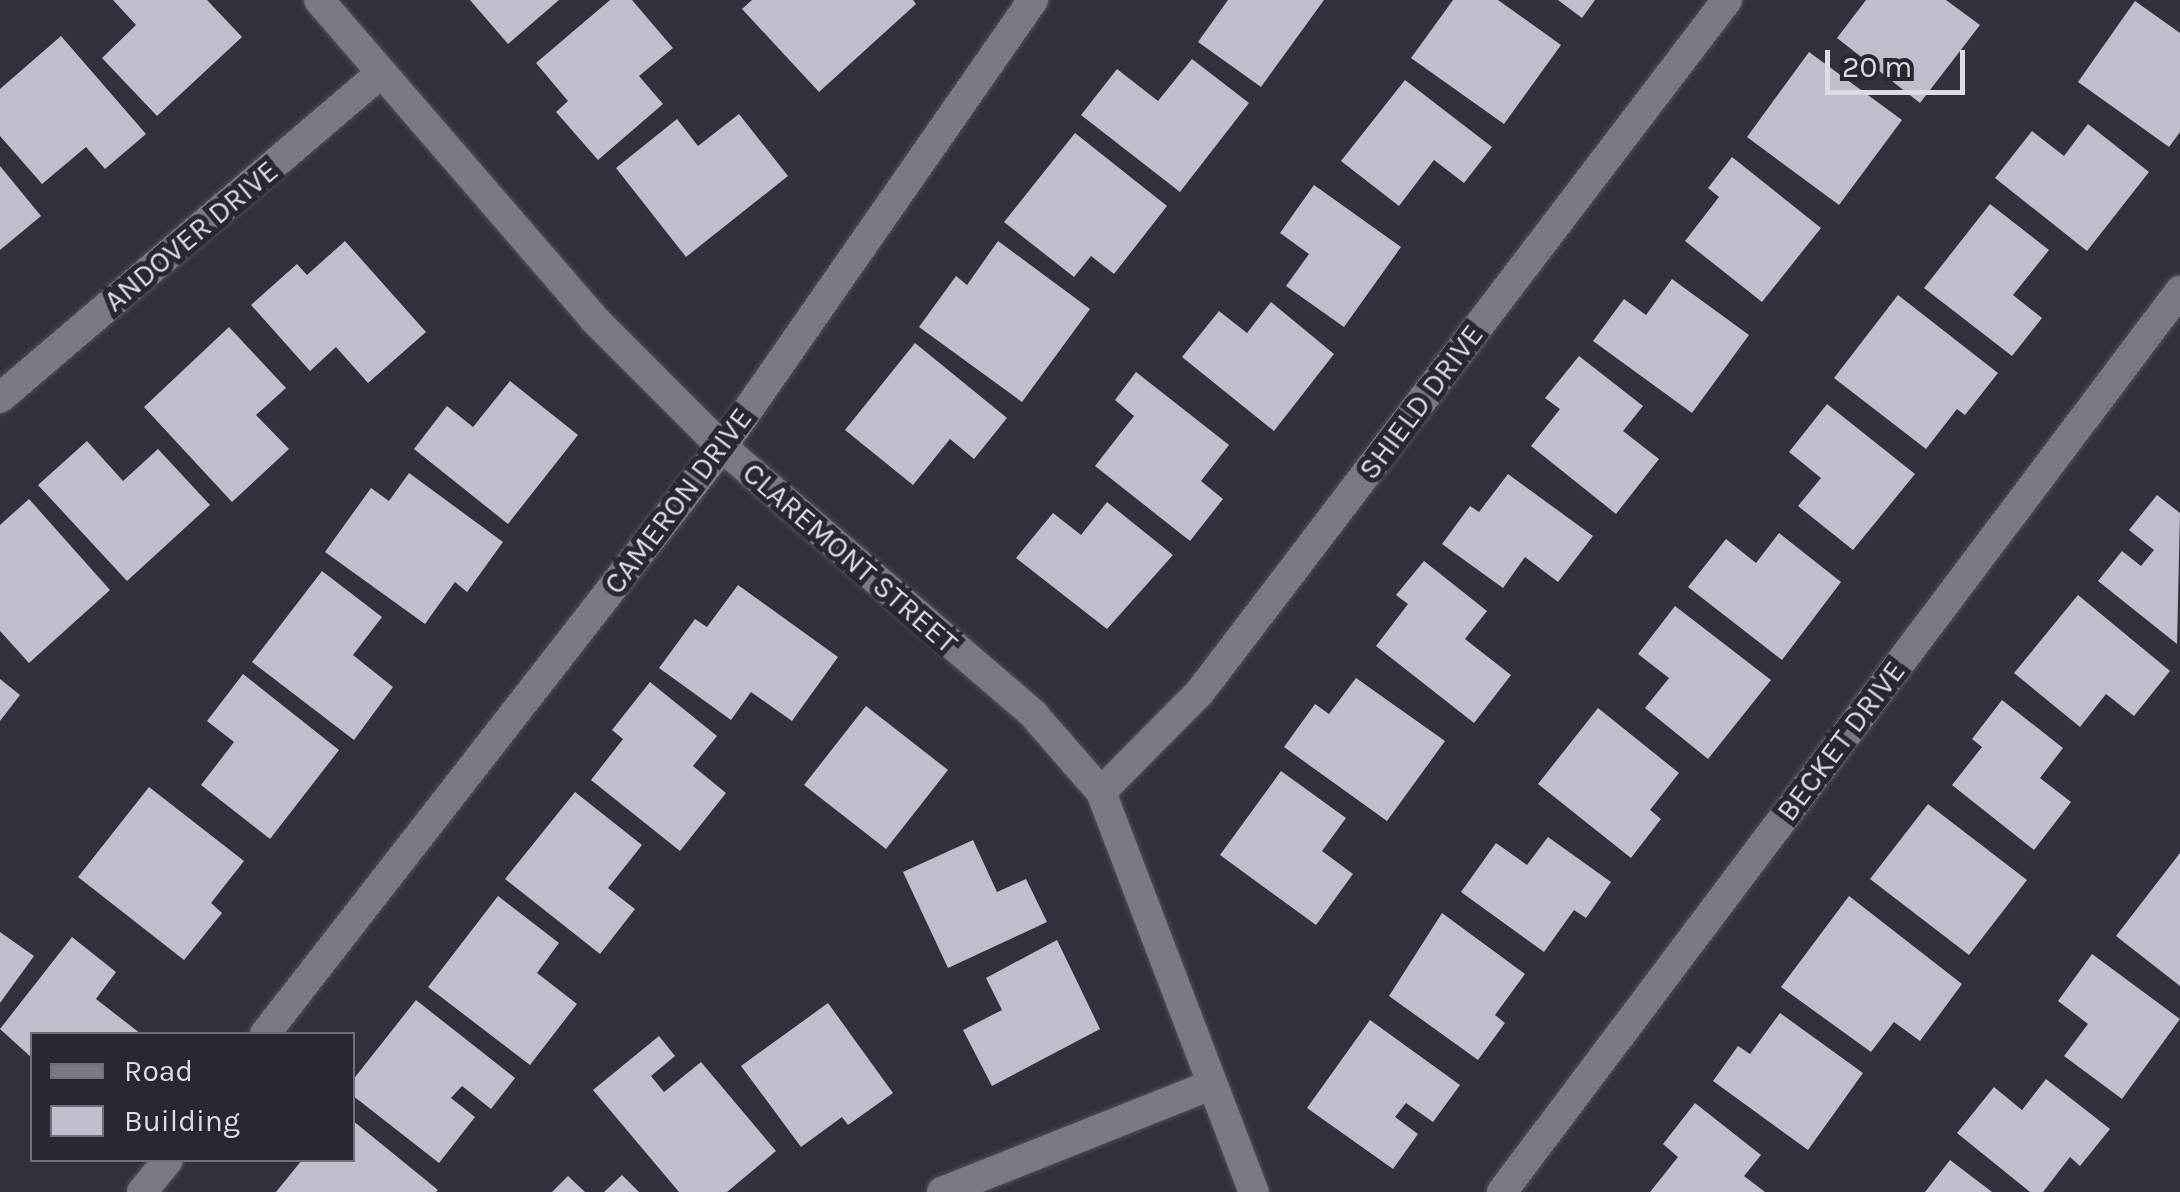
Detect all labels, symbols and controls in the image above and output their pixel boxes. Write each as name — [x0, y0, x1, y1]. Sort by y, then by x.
scale bar — [1830, 30, 1970, 92]
text: 20 m — [1842, 49, 1912, 85]
street label: ANDOVER DRIVE — [97, 153, 285, 319]
street label: SHIELD DRIVE — [1351, 317, 1491, 487]
street label: CAMERON DRIVE — [596, 401, 760, 601]
street label: CLAREMONT STREET — [735, 455, 965, 661]
street label: BECKET DRIVE — [1769, 654, 1913, 828]
legend — [30, 1032, 355, 1162]
text: Road — [124, 1053, 193, 1089]
text: Building — [124, 1103, 240, 1139]

